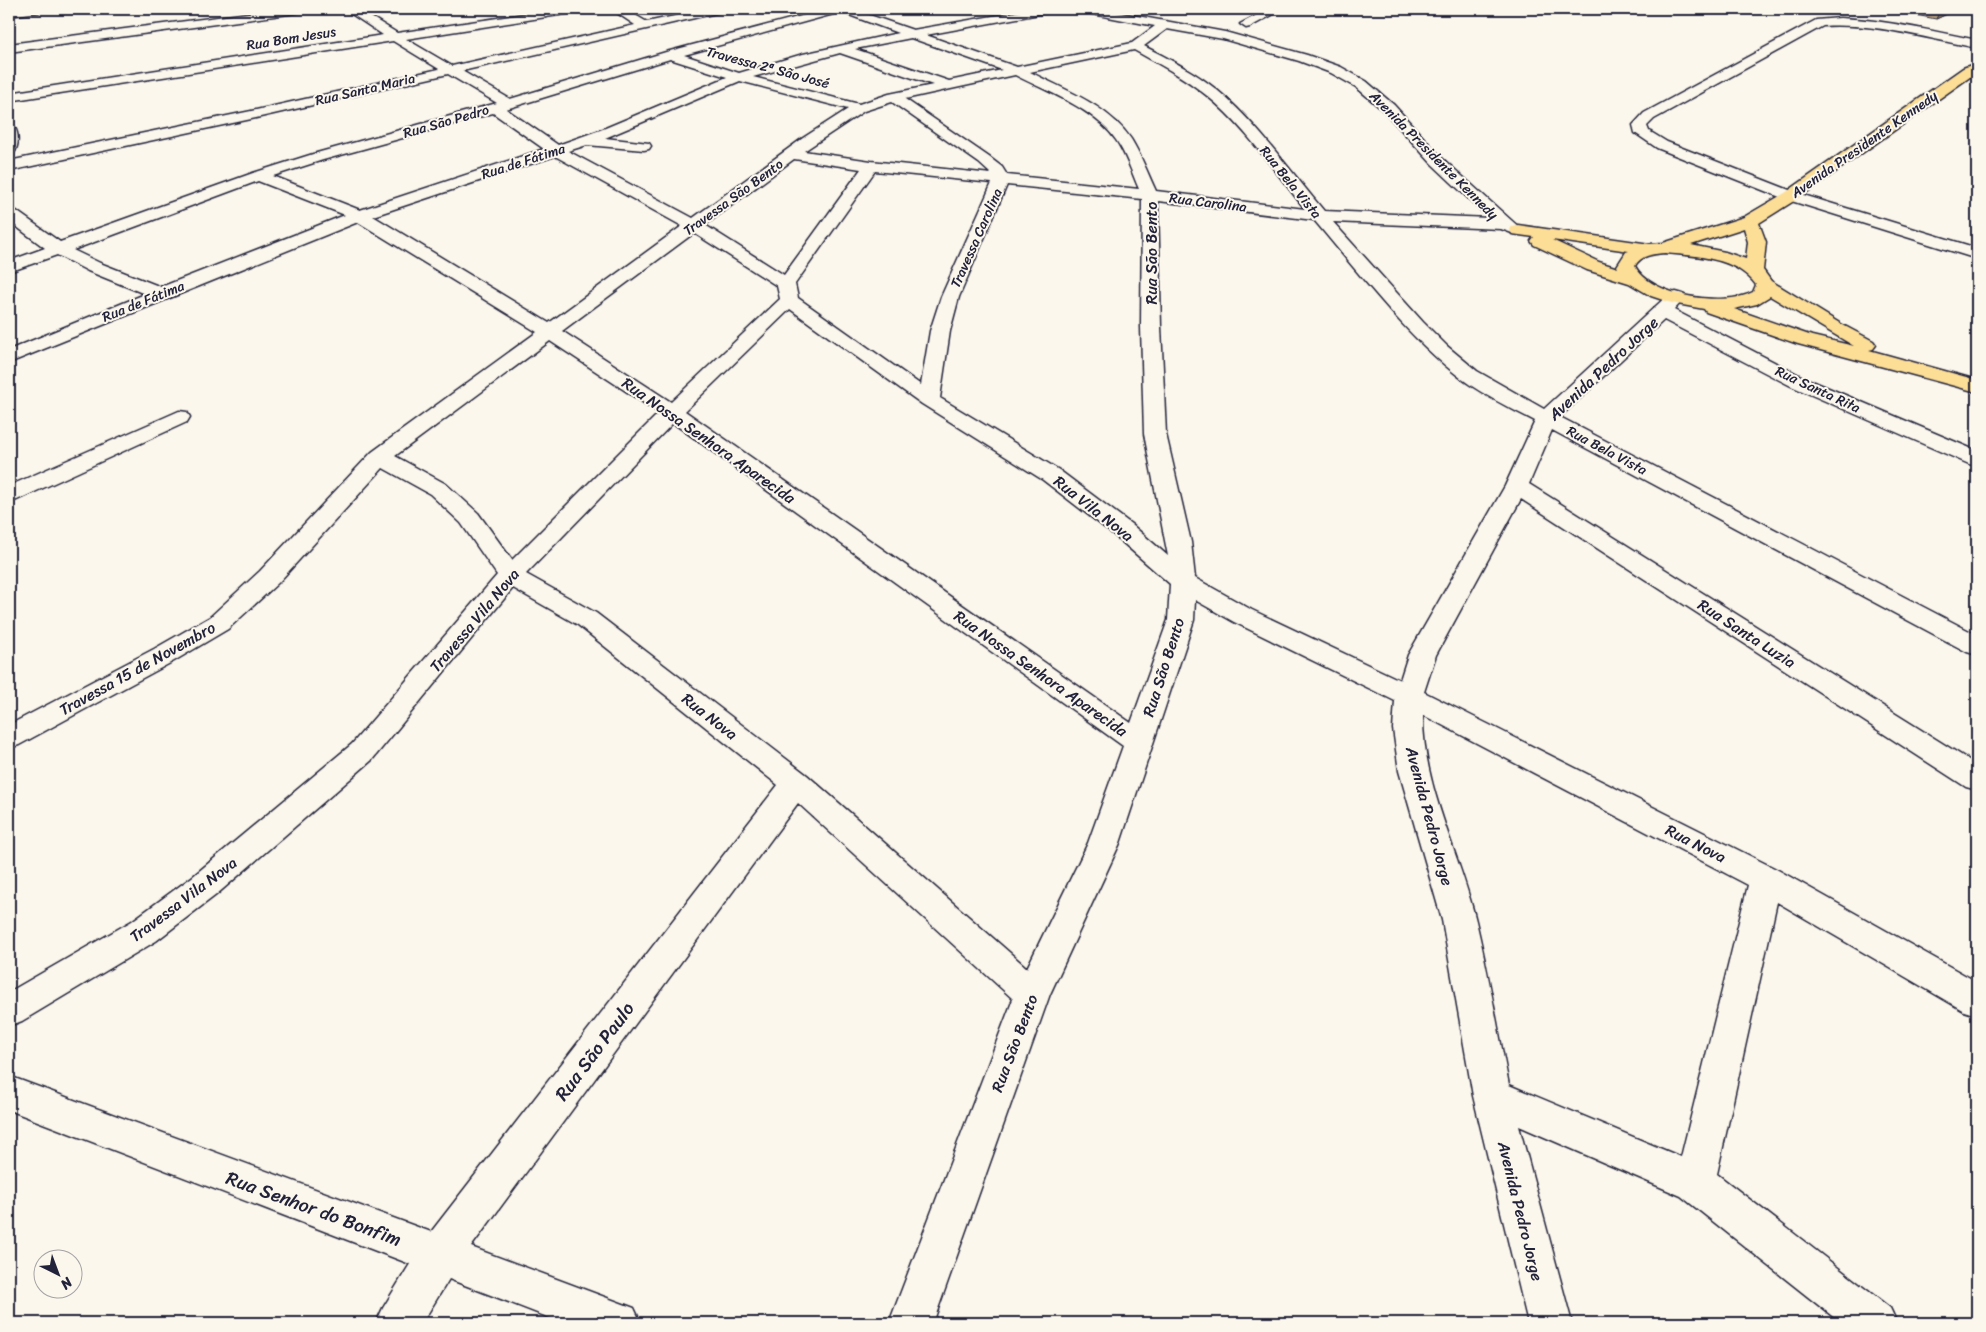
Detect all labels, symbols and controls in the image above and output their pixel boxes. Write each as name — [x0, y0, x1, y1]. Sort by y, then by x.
street label: Rua Bom Jesus — [244, 19, 338, 58]
street label: Travessa 2ª São José — [703, 39, 832, 96]
street label: Rua Santa Maria — [313, 66, 418, 113]
street label: Avenida Presidente Kennedy — [1362, 84, 1505, 227]
street label: Avenida Presidente Kennedy — [1785, 84, 1944, 205]
street label: Rua São Pedro — [400, 97, 492, 146]
street label: Rua de Fátima — [478, 136, 569, 187]
street label: Rua Bela Vista — [1253, 140, 1328, 225]
street label: Travessa São Bento — [678, 152, 789, 243]
street label: Travessa Carolina — [943, 184, 1010, 292]
street label: Rua Carolina — [1168, 185, 1248, 220]
street label: Rua São Bento — [1137, 202, 1166, 304]
street label: Rua de Fátima — [98, 273, 189, 329]
street label: Avenida Pedro Jorge — [1540, 309, 1666, 429]
street label: Rua Santa Rita — [1771, 359, 1865, 420]
street label: Rua Nossa Senhora Aparecida — [616, 369, 803, 512]
street label: Rua Bela Vista — [1562, 419, 1652, 482]
street label: Rua Vila Nova — [1047, 467, 1140, 549]
street label: Travessa Vila Nova — [422, 562, 527, 679]
street label: Rua Santa Luzia — [1692, 591, 1802, 676]
street label: Rua Nossa Senhora Aparecida — [948, 602, 1135, 745]
street label: Travessa 15 de Novembro — [54, 613, 221, 724]
street label: Rua São Bento — [1134, 614, 1193, 721]
street label: Rua Nova — [675, 685, 744, 748]
street label: Avenida Pedro Jorge — [1397, 742, 1462, 889]
street label: Rua Nova — [1660, 816, 1731, 871]
street label: Travessa Vila Nova — [123, 849, 244, 950]
street label: Rua São Bento — [982, 990, 1046, 1096]
street label: Rua São Paulo — [546, 994, 643, 1108]
street label: Avenida Pedro Jorge — [1489, 1137, 1552, 1284]
street label: Rua Senhor do Bonfim — [221, 1161, 406, 1256]
north arrow — [32, 1250, 82, 1300]
text: N — [54, 1270, 79, 1296]

